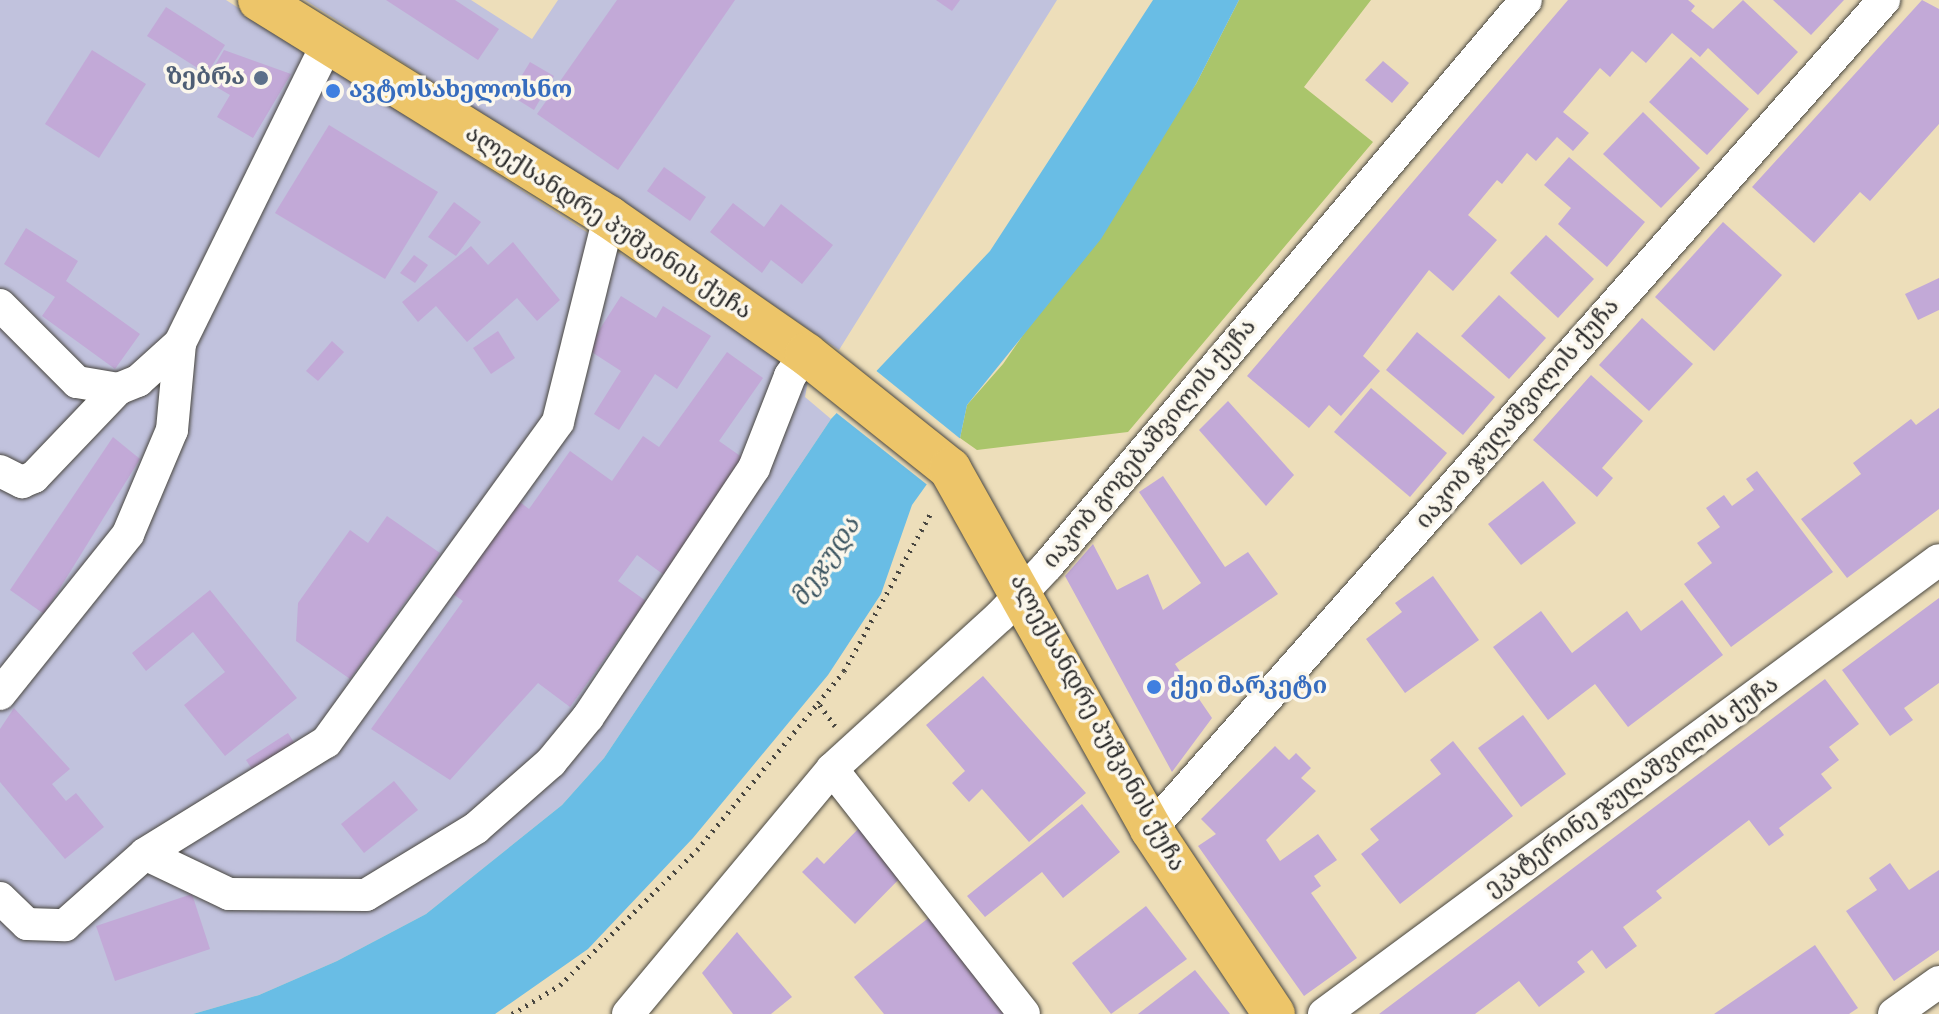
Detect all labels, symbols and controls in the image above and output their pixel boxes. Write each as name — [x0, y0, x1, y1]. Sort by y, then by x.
place label: ზებრა — [167, 64, 245, 92]
marker: ზებრა — [252, 69, 270, 87]
place label: ავტოსახელოსნო — [349, 77, 572, 105]
marker: ავტოსახელოსნო — [324, 82, 342, 100]
street label: ალექსანდრე პუშკინის ქუჩა — [459, 120, 757, 326]
street label: იაკობ ჯუღაშვილის ქუჩა — [1410, 293, 1626, 535]
street label: იაკობ გოგებაშვილის ქუჩა — [1037, 313, 1263, 575]
water label: მეჯუდა — [785, 511, 867, 613]
street label: ალექსანდრე პუშკინის ქუჩა — [1003, 569, 1191, 877]
street label: ეკატერინე ჯუღაშვილის ქუჩა — [1479, 671, 1785, 903]
place label: ქეი მარკეტი — [1170, 673, 1327, 701]
marker: ქეი მარკეტი — [1145, 678, 1163, 696]

